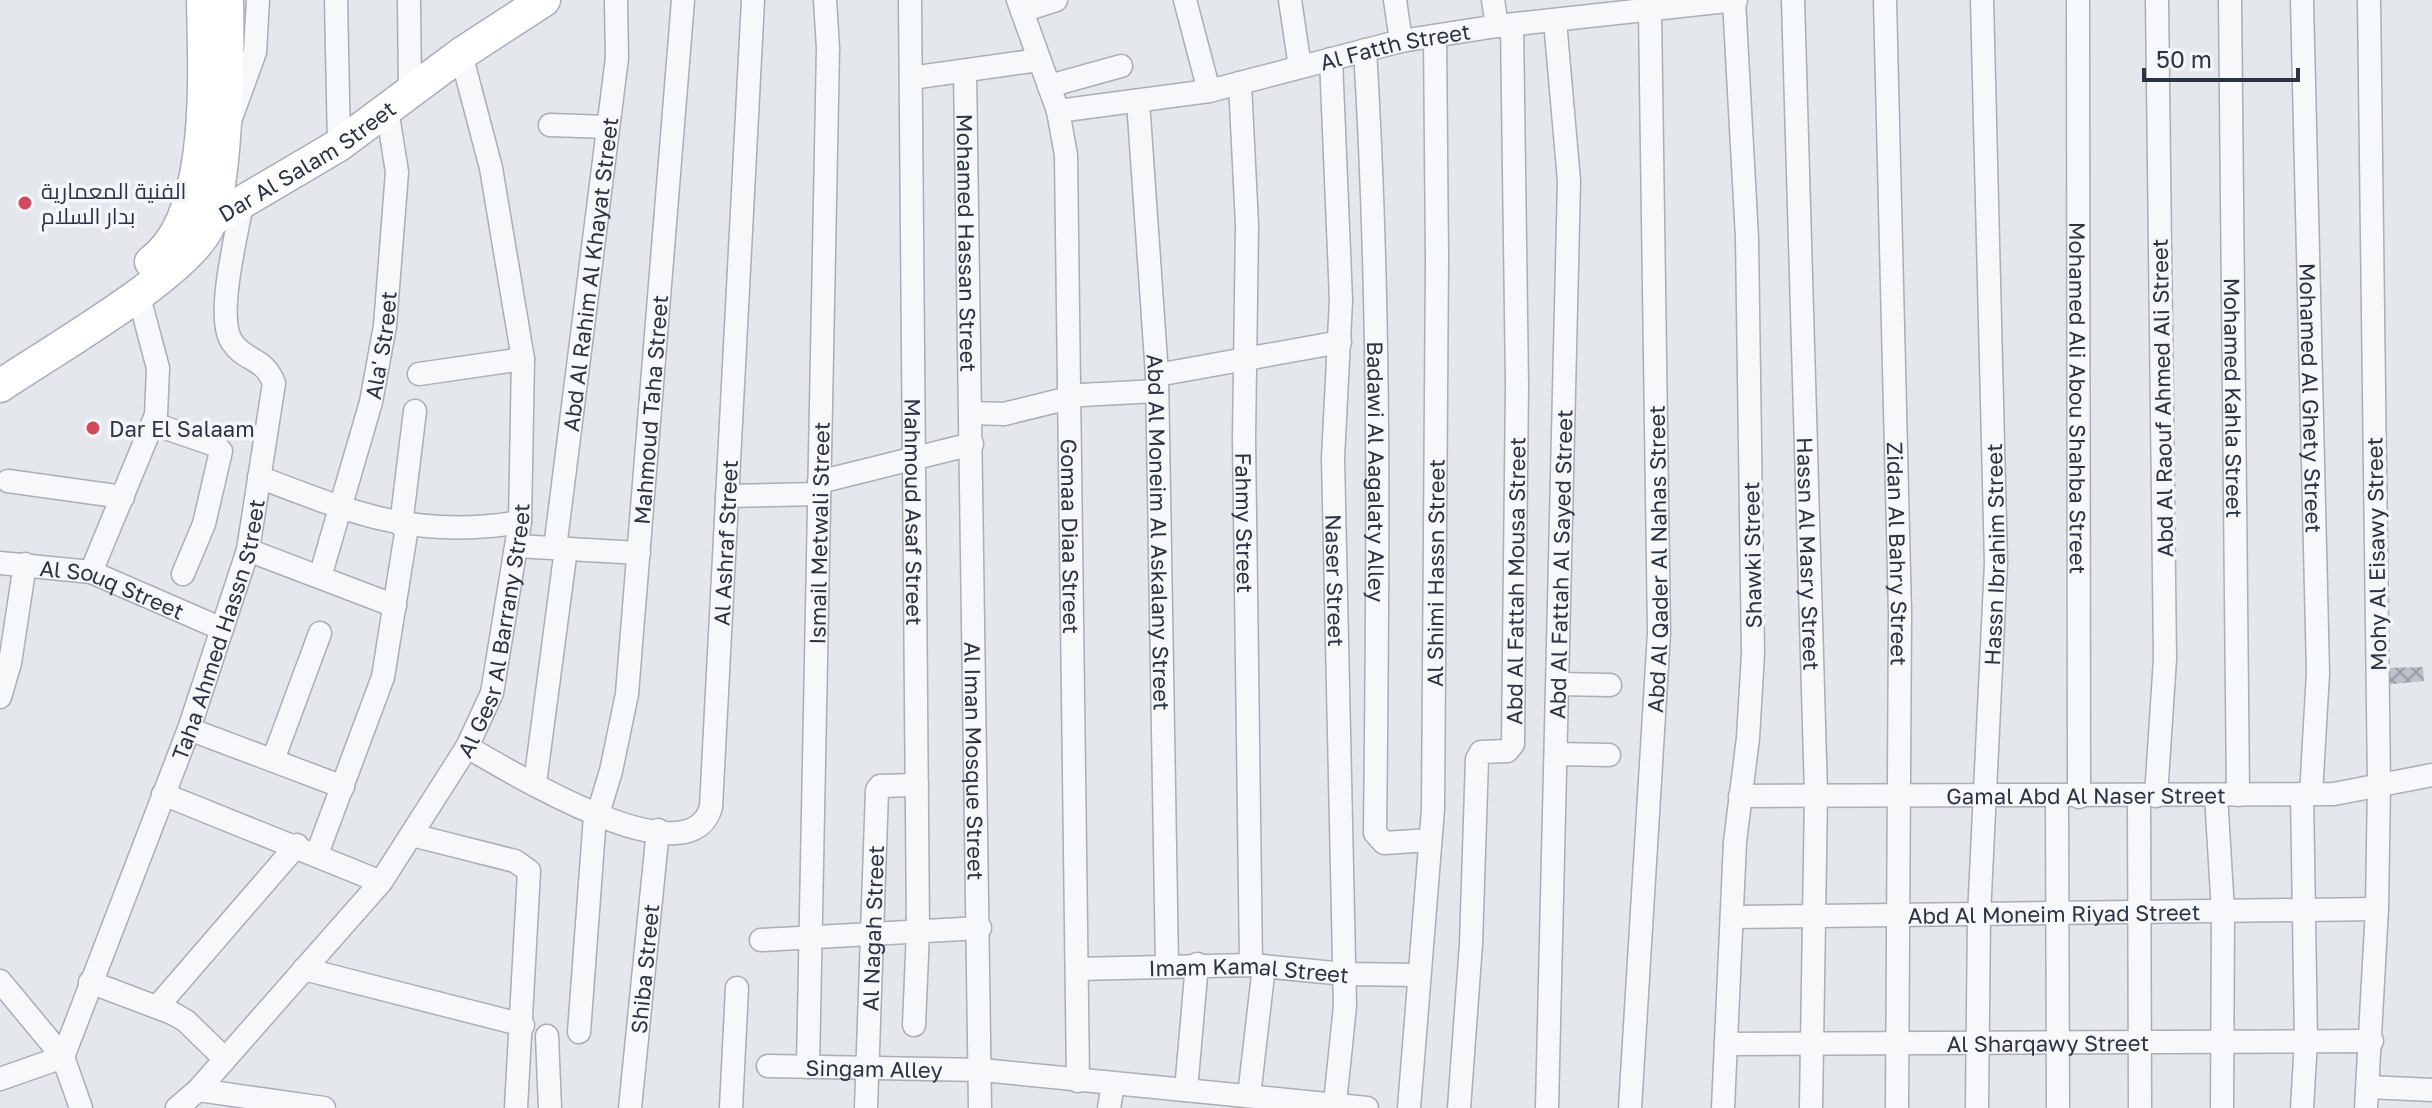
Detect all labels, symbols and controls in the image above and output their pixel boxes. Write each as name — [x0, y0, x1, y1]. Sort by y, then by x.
street label: Al Fatth Street — [1317, 17, 1472, 75]
scale bar — [2144, 32, 2298, 82]
text: 50 m — [2156, 44, 2212, 73]
street label: Dar Al Salam Street — [213, 94, 401, 227]
street label: Mohamed Hassan Street — [952, 114, 983, 372]
street label: Abd Al Rahim Al Khayat Street — [556, 115, 623, 433]
place label: الفنية المعمارية بدار السلام — [41, 177, 186, 232]
marker: الفنية المعمارية بدار السلام — [16, 194, 34, 212]
street label: Mohamed Ali Abou Shahba Street — [2065, 222, 2092, 574]
street label: Abd Al Raouf Ahmed Ali Street — [2146, 238, 2178, 558]
street label: Mohamed Al Ghety Street — [2295, 262, 2328, 533]
street label: Mohamed Kahla Street — [2219, 278, 2249, 518]
street label: Ala' Street — [358, 290, 401, 401]
street label: Mahmoud Taha Street — [627, 294, 673, 526]
street label: Badawi Al Aagalaty Alley — [1362, 341, 1391, 603]
street label: Abd Al Moneim Al Askalany Street — [1142, 353, 1176, 711]
street label: Mahmoud Asaf Street — [900, 398, 929, 626]
street label: Abd Al Qader Al Nahas Street — [1641, 405, 1673, 713]
street label: Abd Al Fattah Al Sayed Street — [1543, 409, 1577, 719]
place label: Dar El Salaam — [109, 415, 255, 442]
marker: Dar El Salaam — [84, 419, 102, 437]
street label: Ismail Metwali Street — [803, 421, 834, 645]
street label: Abd Al Fattah Mousa Street — [1500, 437, 1530, 725]
street label: Hassn Al Masry Street — [1792, 437, 1826, 671]
street label: Mohy Al Eisawy Street — [2360, 437, 2392, 671]
street label: Gomaa Diaa Street — [1056, 438, 1086, 634]
street label: Zidan Al Bahry Street — [1882, 442, 1914, 666]
street label: Hassn Ibrahim Street — [1978, 443, 2010, 666]
street label: Fahmy Street — [1231, 452, 1260, 593]
street label: Al Ashraf Street — [707, 459, 743, 626]
street label: Al Shimi Hassn Street — [1420, 459, 1449, 687]
street label: Shawki Street — [1737, 481, 1767, 629]
street label: Taha Ahmed Hassn Street — [165, 497, 269, 764]
street label: Al Gesr Al Barrany Street — [451, 503, 534, 762]
street label: Naser Street — [1321, 514, 1351, 647]
street label: Al Souq Street — [39, 554, 188, 624]
street label: Al Iman Mosque Street — [960, 641, 990, 881]
street label: Gamal Abd Al Naser Street — [1946, 781, 2226, 809]
street label: Al Nagah Street — [856, 845, 889, 1012]
street label: Abd Al Moneim Riyad Street — [1907, 898, 2200, 928]
street label: Shiba Street — [624, 903, 664, 1035]
street label: Imam Kamal Street — [1148, 951, 1350, 988]
street label: Al Sharqawy Street — [1947, 1029, 2149, 1056]
street label: Singam Alley — [805, 1053, 943, 1083]

